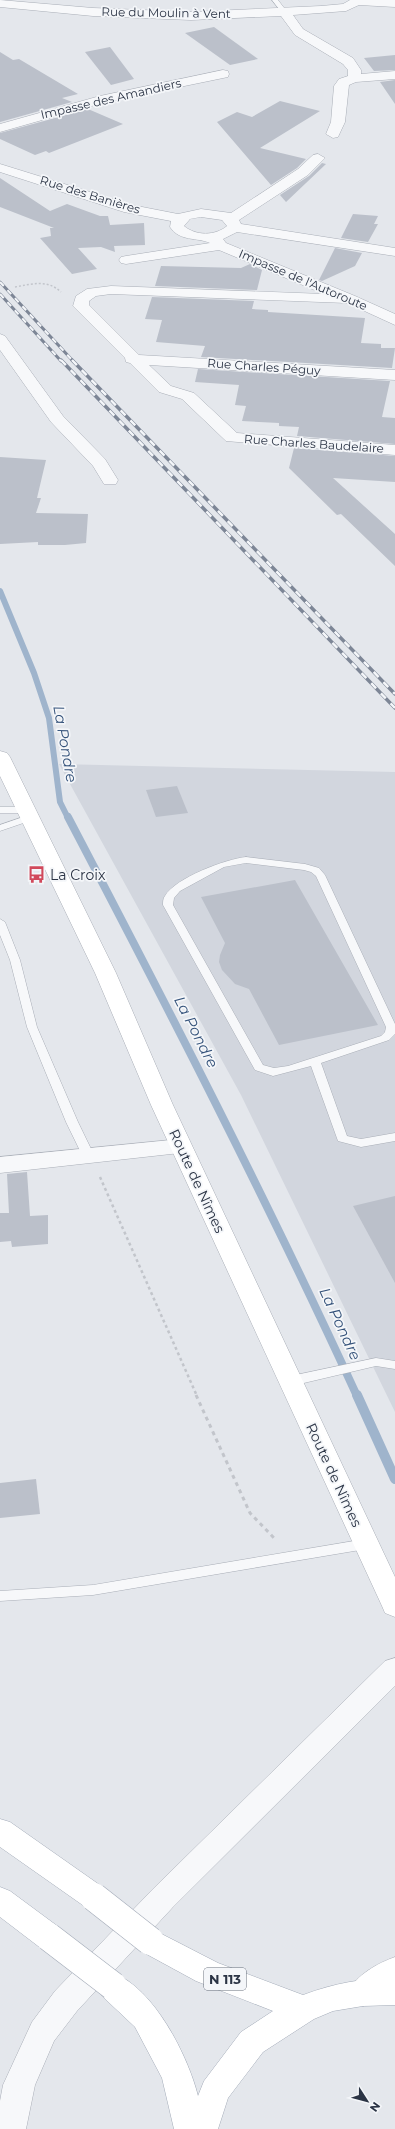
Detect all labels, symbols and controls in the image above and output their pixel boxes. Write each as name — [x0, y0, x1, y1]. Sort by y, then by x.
street label: Rue du Moulin à Vent — [101, 4, 231, 21]
street label: Impasse des Amandiers — [39, 75, 183, 122]
street label: Rue des Banières — [38, 172, 142, 217]
street label: Impasse de l'Autoroute — [237, 246, 370, 313]
street label: Rue Charles Péguy — [207, 355, 322, 378]
street label: Rue Charles Baudelaire — [244, 431, 384, 456]
water label: La Pondre — [49, 704, 82, 784]
bus stop icon: La Croix — [27, 865, 47, 885]
place label: La Croix — [50, 866, 106, 884]
water label: La Pondre — [170, 993, 223, 1071]
street label: Route de Nîmes — [165, 1126, 229, 1236]
water label: La Pondre — [315, 1284, 366, 1363]
street label: Route de Nîmes — [302, 1420, 366, 1530]
road number: N 113 — [204, 1968, 246, 1990]
north arrow — [347, 2081, 387, 2121]
text: N — [367, 2099, 383, 2115]

